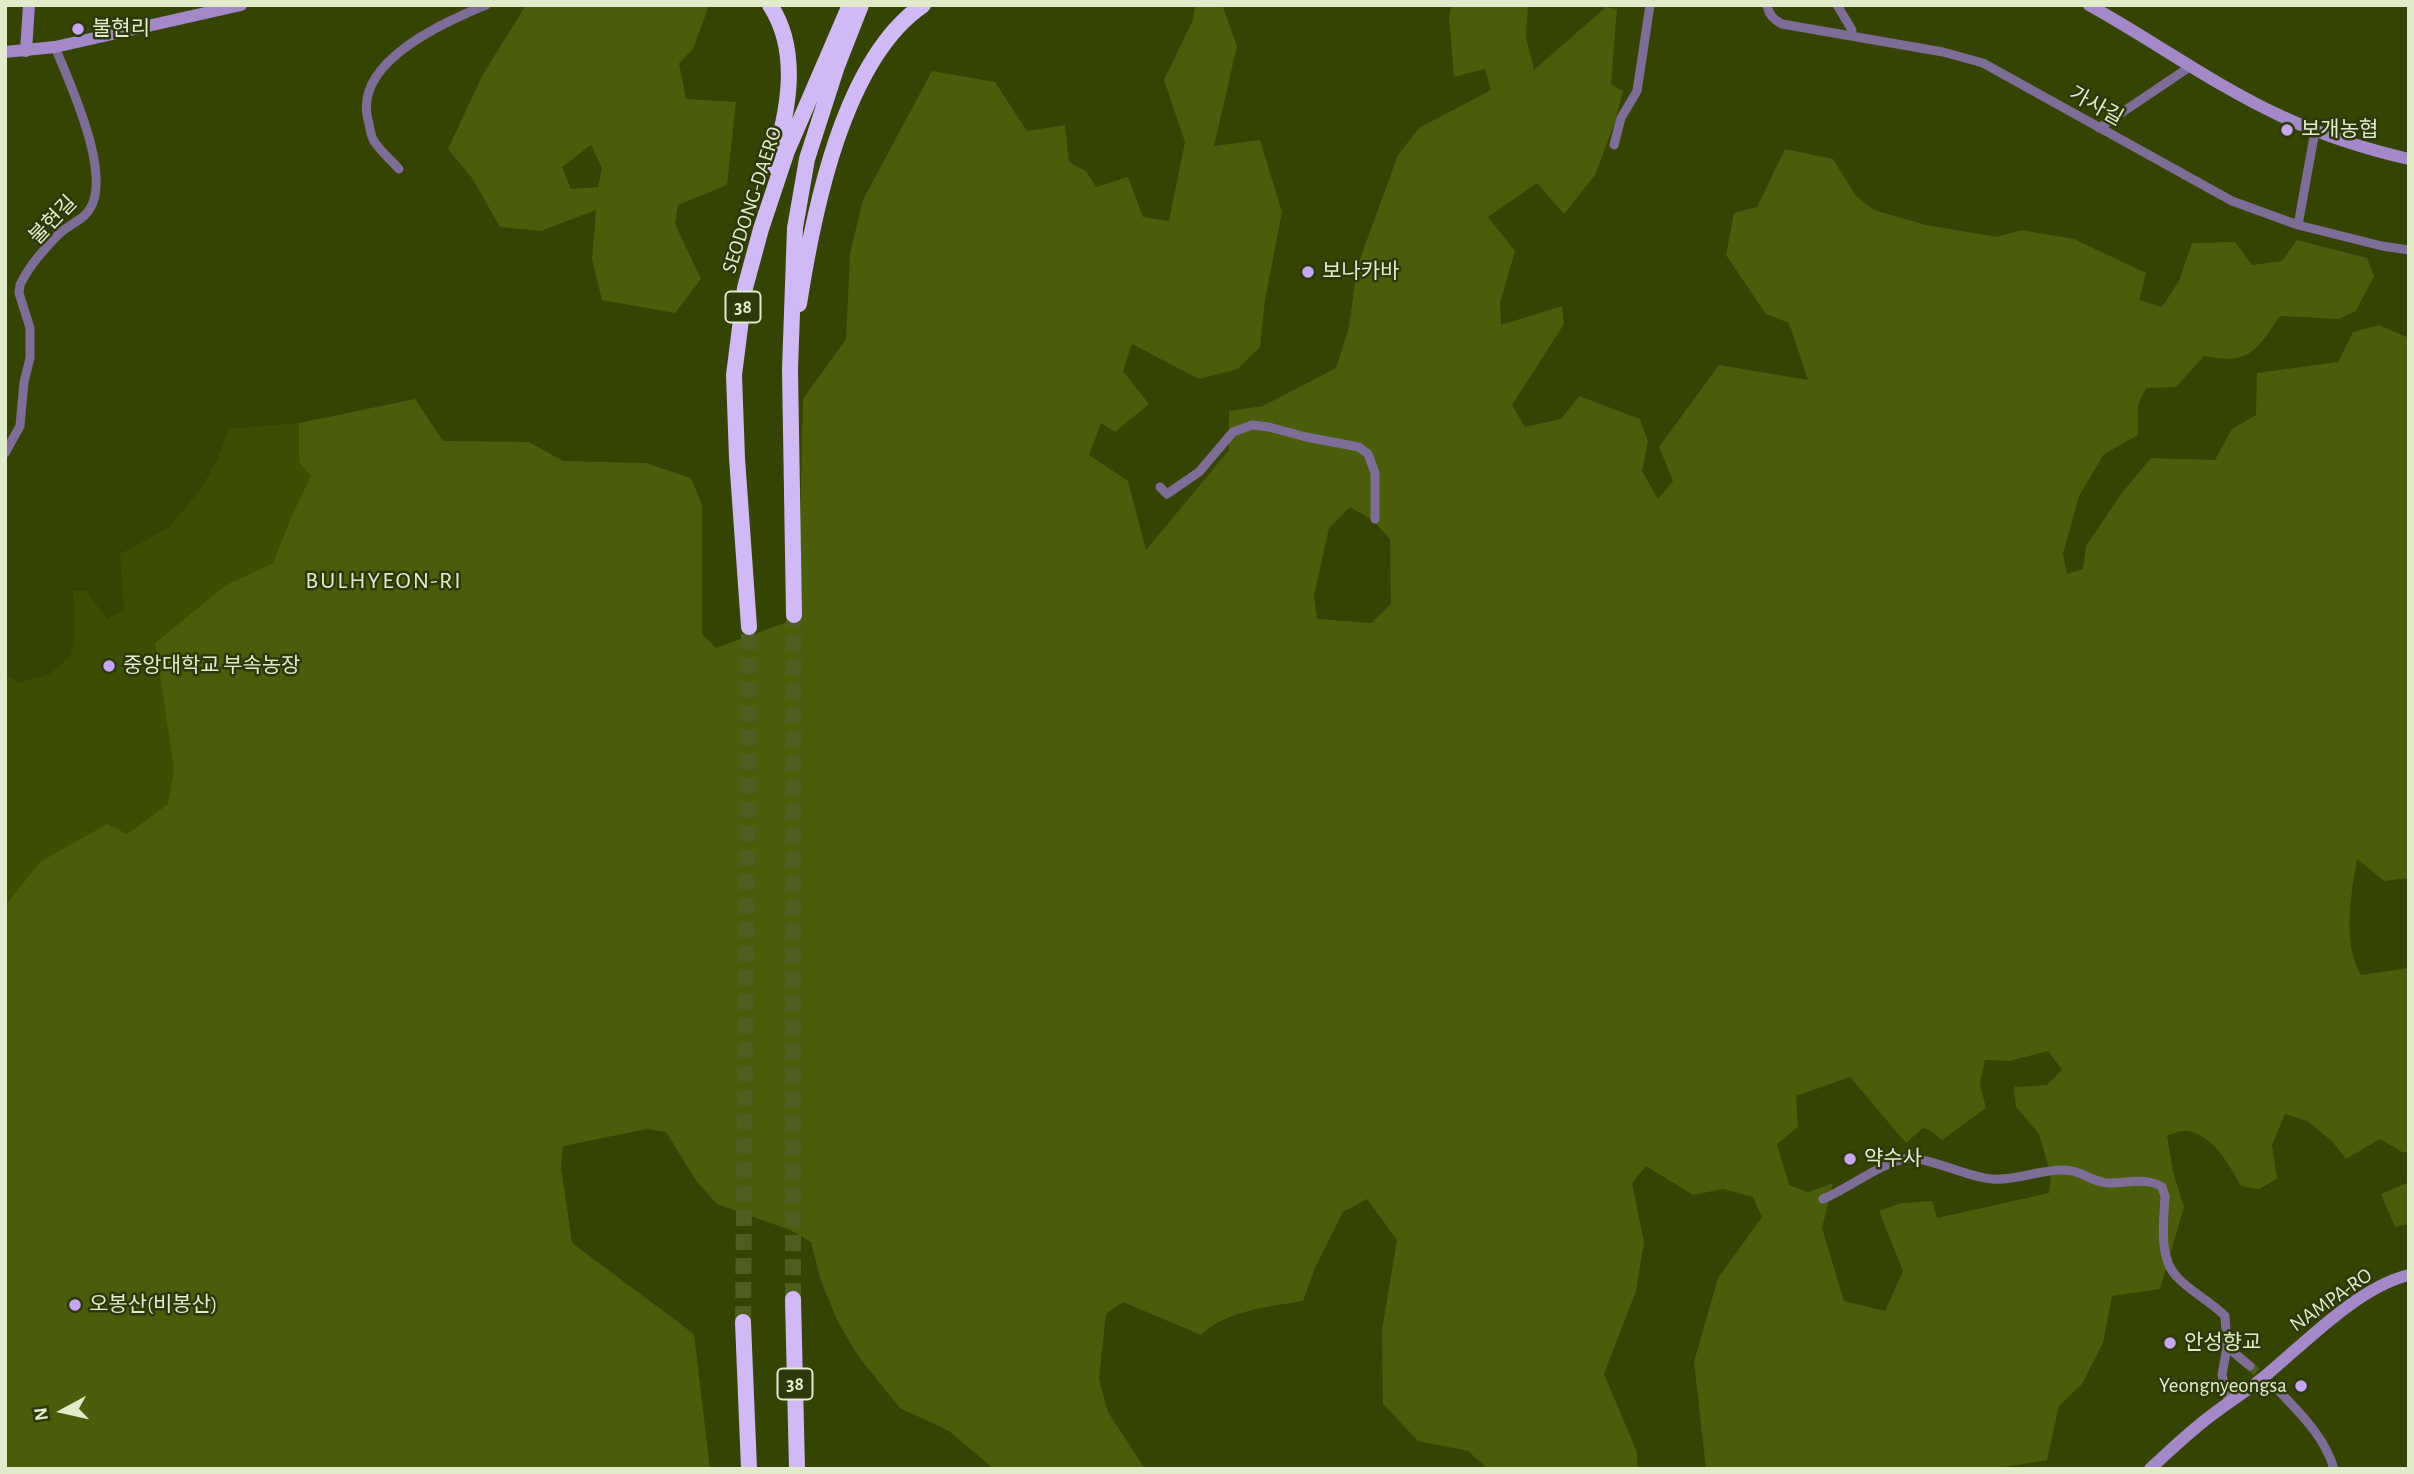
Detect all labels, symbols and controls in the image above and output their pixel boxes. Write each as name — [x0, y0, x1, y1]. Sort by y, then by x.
place label: 불현리 — [92, 16, 150, 42]
marker: 불현리 — [70, 21, 86, 37]
street label: 가사길 — [2065, 81, 2127, 131]
place label: 보개농협 — [2301, 117, 2378, 143]
marker: 보개농협 — [2279, 122, 2295, 138]
street label: SEODONG-DAERO — [716, 124, 788, 276]
street label: 불현길 — [24, 190, 82, 250]
place label: 보나카바 — [1322, 259, 1399, 285]
marker: 보나카바 — [1300, 264, 1316, 280]
road number: 38 — [726, 292, 760, 322]
district label: BULHYEON-RI — [307, 567, 461, 595]
place label: 중앙대학교 부속농장 — [123, 653, 300, 679]
marker: 중앙대학교 부속농장 — [101, 658, 117, 674]
place label: 약수사 — [1864, 1146, 1922, 1172]
marker: 약수사 — [1842, 1151, 1858, 1167]
street label: NAMPA-RO — [2285, 1263, 2377, 1337]
place label: 오봉산(비봉산) — [89, 1292, 217, 1318]
marker: 오봉산(비봉산) — [67, 1297, 83, 1313]
place label: 안성향교 — [2184, 1330, 2261, 1356]
marker: 안성향교 — [2162, 1335, 2178, 1351]
road number: 38 — [778, 1368, 812, 1400]
place label: Yeongnyeongsa — [2159, 1373, 2287, 1399]
north arrow — [28, 1376, 98, 1446]
marker: Yeongnyeongsa — [2293, 1378, 2309, 1394]
text: N — [31, 1406, 52, 1422]

